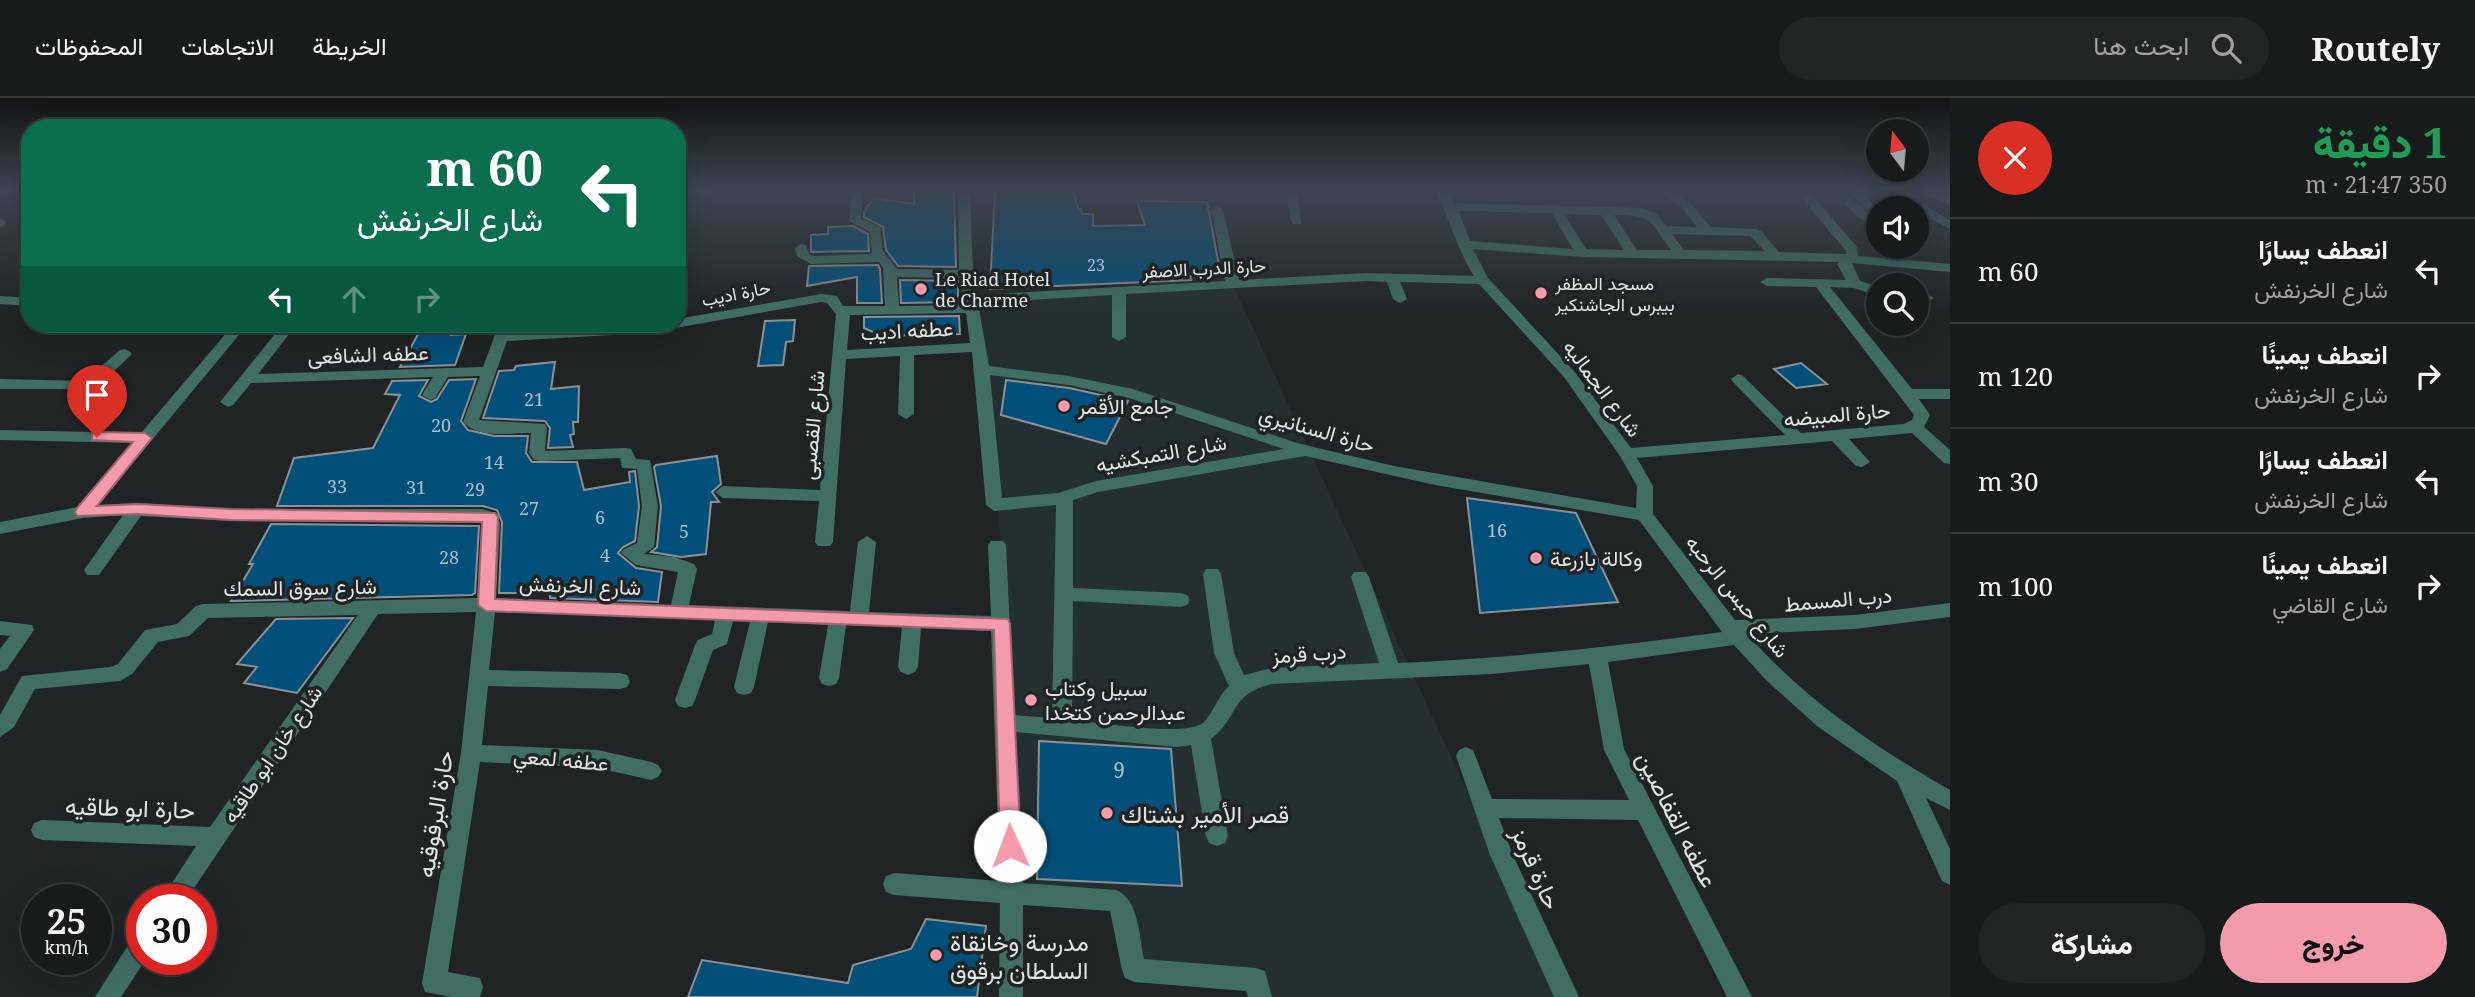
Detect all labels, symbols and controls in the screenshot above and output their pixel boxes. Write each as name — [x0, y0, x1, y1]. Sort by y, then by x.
search box — [1779, 17, 2269, 80]
text: Routely — [2311, 26, 2440, 71]
text: ابحث هنا — [2093, 27, 2189, 63]
text: المحفوظات — [35, 29, 143, 62]
text: الاتجاهات — [181, 29, 274, 62]
text: الخريطة — [312, 29, 387, 62]
icon: search — [2207, 29, 2245, 67]
text: 1 دقيقة — [2313, 113, 2447, 170]
north arrow — [1866, 119, 1928, 182]
map controls — [1866, 119, 1929, 336]
button: close — [1978, 121, 2052, 195]
text: 60 m — [427, 134, 543, 200]
icon: left — [567, 147, 658, 238]
text: 350 m · 21:47 — [2305, 168, 2447, 200]
button: sound — [1866, 196, 1929, 259]
text: شارع الخرنفش — [357, 197, 543, 240]
text: انعطف يسارًا — [2258, 231, 2388, 267]
icon: left — [2409, 252, 2447, 290]
street label: حارة الدرب الاصفر — [1140, 253, 1267, 283]
text: 60 m — [1978, 253, 2038, 289]
house number: 23 — [1087, 254, 1105, 276]
place label: Le Riad Hotel de Charme — [935, 267, 1051, 312]
place label: مسجد المظفر بيبرس الجاشنكير — [1554, 271, 1674, 316]
button: search — [1866, 273, 1929, 336]
text: شارع الخرنفش — [2254, 273, 2388, 305]
street label: حارة اديب — [699, 275, 773, 311]
icon: left — [262, 280, 300, 318]
icon: ahead — [335, 280, 373, 318]
icon: right — [408, 280, 446, 318]
marker: Le Riad Hotel de Charme — [913, 281, 929, 297]
marker: مسجد المظفر بيبرس الجاشنكير — [1533, 285, 1549, 301]
street label: عطفه اديب — [860, 314, 954, 346]
street label: شارع الجماليه — [1556, 334, 1649, 443]
text: انعطف يمينًا — [2261, 336, 2388, 372]
street label: عطفه الشافعى — [307, 338, 429, 370]
icon: right — [2409, 357, 2447, 395]
text: 120 m — [1978, 358, 2053, 394]
pin — [67, 365, 127, 437]
street label: شارع القصبى — [793, 369, 832, 481]
icon: arrive — [78, 376, 116, 414]
text: شارع الخرنفش — [2254, 378, 2388, 410]
house number: 21 — [524, 387, 544, 411]
place label: جامع الأقمر — [1077, 392, 1173, 421]
street label: حارة المبيضه — [1782, 395, 1892, 433]
marker: جامع الأقمر — [1056, 398, 1072, 414]
street label: حارة السنانيري — [1255, 399, 1378, 463]
house number: 20 — [431, 413, 451, 437]
street label: شارع التمبكشيه — [1093, 428, 1229, 479]
text: انعطف يسارًا — [2258, 441, 2388, 477]
house number: 14 — [484, 450, 504, 474]
icon: left — [2409, 462, 2447, 500]
text: 30 m — [1978, 463, 2038, 499]
house number: 33 — [327, 474, 347, 498]
house number: 31 — [406, 475, 426, 499]
house number: 29 — [465, 477, 485, 501]
text: شارع الخرنفش — [2254, 483, 2388, 515]
house number: 27 — [519, 496, 539, 520]
house number: 6 — [595, 505, 605, 529]
house number: 16 — [1487, 518, 1507, 542]
house number: 5 — [679, 519, 689, 543]
street label: شارع حبس الرحبه — [1679, 529, 1796, 664]
house number: 4 — [600, 543, 610, 567]
place label: وكالة بازرعة — [1550, 544, 1643, 572]
house number: 28 — [439, 545, 459, 569]
text: انعطف يمينًا — [2261, 546, 2388, 582]
marker: وكالة بازرعة — [1528, 550, 1544, 566]
icon: right — [2409, 567, 2447, 605]
text: 100 m — [1978, 568, 2053, 604]
street label: شارع الخرنفش — [518, 569, 641, 602]
street label: شارع سوق السمك — [223, 572, 377, 603]
street label: درب المسمط — [1783, 580, 1893, 618]
text: شارع القاضي — [2272, 588, 2388, 620]
street label: درب قرمز — [1270, 636, 1347, 670]
place label: سبيل وكتاب عبدالرحمن كتخدا — [1045, 674, 1186, 726]
street label: شارع خان ابو طاقيه — [216, 680, 329, 829]
marker: سبيل وكتاب عبدالرحمن كتخدا — [1023, 692, 1039, 708]
street label: عطفه لمعي — [512, 741, 610, 781]
street label: عطفه القفاصين — [1629, 745, 1727, 893]
street label: حارة البرقوقيه — [408, 748, 460, 880]
house number: 9 — [1113, 756, 1125, 784]
street label: حارة ابو طاقيه — [65, 788, 195, 826]
place label: قصر الأمير بشتاك — [1121, 797, 1289, 830]
marker: قصر الأمير بشتاك — [1099, 805, 1115, 821]
position arrow — [973, 809, 1047, 883]
street label: حارة قرمز — [1504, 821, 1570, 914]
speed limit sign: 30 — [126, 884, 217, 975]
text: 25 — [47, 897, 86, 944]
button: مشاركة — [1978, 903, 2206, 983]
button: خروج — [2220, 903, 2447, 983]
place label: مدرسة وخانقاة السلطان برقوق — [950, 925, 1089, 986]
text: km/h — [44, 935, 89, 959]
marker: مدرسة وخانقاة السلطان برقوق — [928, 947, 944, 963]

